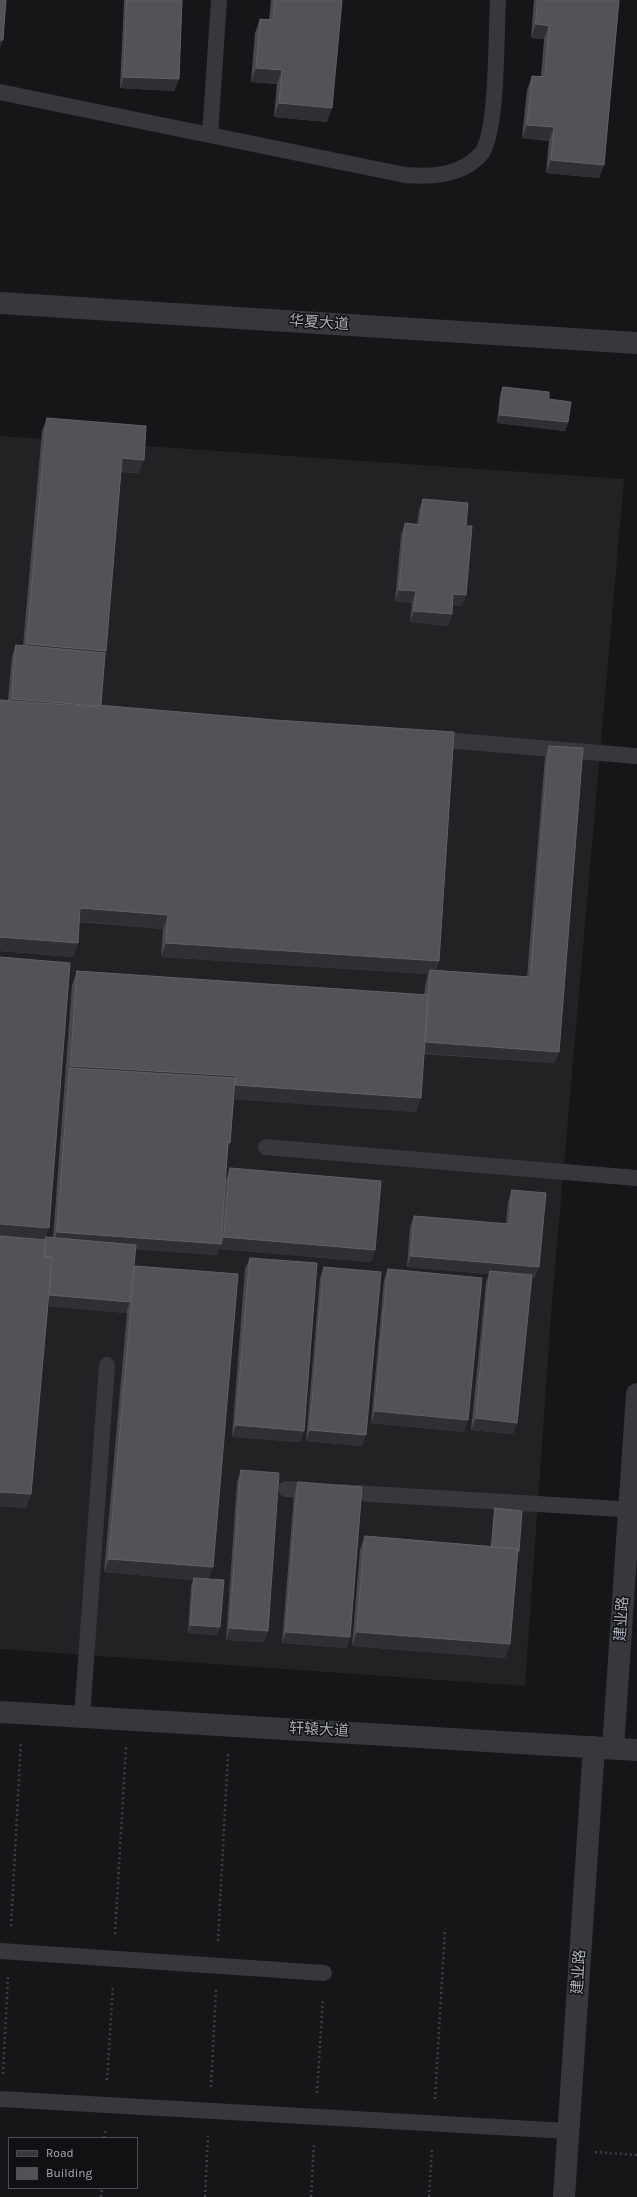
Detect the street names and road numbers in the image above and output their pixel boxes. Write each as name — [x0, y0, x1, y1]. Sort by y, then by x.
street label: 华夏大道 — [288, 312, 350, 334]
street label: 建业路 — [611, 1596, 633, 1642]
street label: 轩辕大道 — [289, 1719, 349, 1741]
street label: 建业路 — [568, 1949, 590, 1995]

